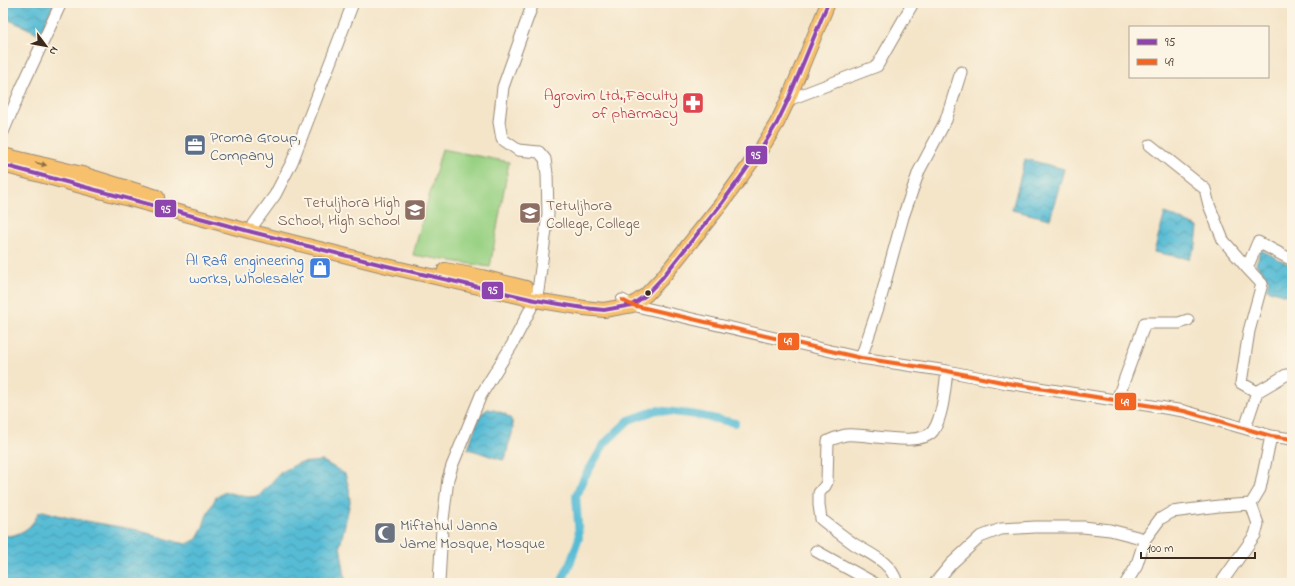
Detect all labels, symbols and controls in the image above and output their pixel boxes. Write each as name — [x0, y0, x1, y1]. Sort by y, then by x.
north arrow — [26, 26, 66, 66]
legend — [1129, 26, 1269, 78]
text: 95 — [1165, 34, 1176, 52]
text: N — [45, 43, 62, 58]
text: 49 — [1165, 54, 1174, 72]
place label: Agrovim Ltd.,Faculty of pharmacy — [544, 84, 678, 126]
pharmacy icon: Agrovim Ltd.,Faculty of pharmacy — [680, 90, 706, 116]
place label: Proma Group, Company — [210, 126, 301, 168]
office icon: Proma Group, Company — [182, 132, 208, 158]
line badge: 95 — [745, 145, 768, 165]
text: 95 — [750, 148, 762, 164]
one-way arrow — [35, 162, 47, 168]
place label: Tetuljhora High School, High school — [277, 191, 400, 233]
place label: Tetuljhora College, College — [546, 194, 641, 236]
school or university icon: Tetuljhora High School, High school — [402, 197, 428, 223]
line badge: 95 — [154, 199, 177, 218]
school or university icon: Tetuljhora College, College — [517, 200, 543, 226]
text: 95 — [160, 202, 172, 218]
place label: Al Rafi engineering works, Wholesaler — [185, 249, 304, 291]
shop icon: Al Rafi engineering works, Wholesaler — [307, 255, 333, 281]
line badge: 95 — [481, 281, 504, 300]
text: 95 — [487, 283, 499, 299]
unlabelled marker — [643, 288, 653, 298]
line badge: 49 — [777, 332, 800, 351]
text: 49 — [783, 334, 793, 350]
line badge: 49 — [1114, 392, 1137, 411]
text: 49 — [1120, 395, 1130, 411]
place label: Miftahul Janna Jame Mosque, Mosque — [400, 514, 546, 556]
mosque icon: Miftahul Janna Jame Mosque, Mosque — [372, 520, 398, 546]
scale bar — [1141, 534, 1255, 560]
text: 100 m — [1147, 540, 1174, 558]

